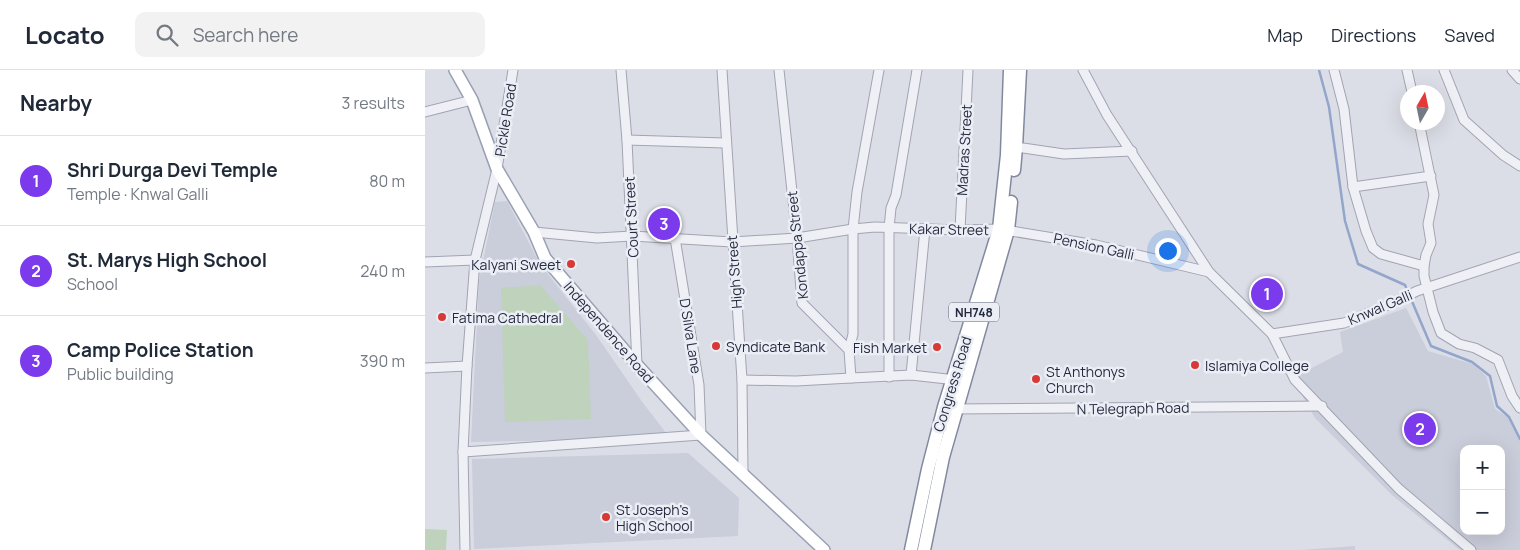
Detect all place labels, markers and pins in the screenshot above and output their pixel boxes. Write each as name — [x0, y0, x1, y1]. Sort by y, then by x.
pin: 3 — [648, 205, 680, 243]
place label: Kalyani Sweet — [471, 255, 561, 274]
marker: Kalyani Sweet — [565, 258, 577, 270]
pin: 1 — [1251, 275, 1283, 313]
place label: Fatima Cathedral — [452, 308, 562, 327]
marker: Fatima Cathedral — [436, 311, 448, 323]
place label: Syndicate Bank — [726, 337, 826, 356]
place label: Fish Market — [853, 338, 927, 357]
marker: Syndicate Bank — [710, 340, 722, 352]
marker: Fish Market — [931, 341, 943, 353]
place label: Islamiya College — [1205, 356, 1309, 375]
marker: Islamiya College — [1189, 359, 1201, 371]
place label: St Anthonys Church — [1046, 362, 1125, 397]
marker: St Anthonys Church — [1030, 373, 1042, 385]
pin: 2 — [1404, 410, 1436, 448]
place label: St Joseph's High School — [616, 500, 693, 535]
marker: St Joseph's High School — [600, 511, 612, 523]

